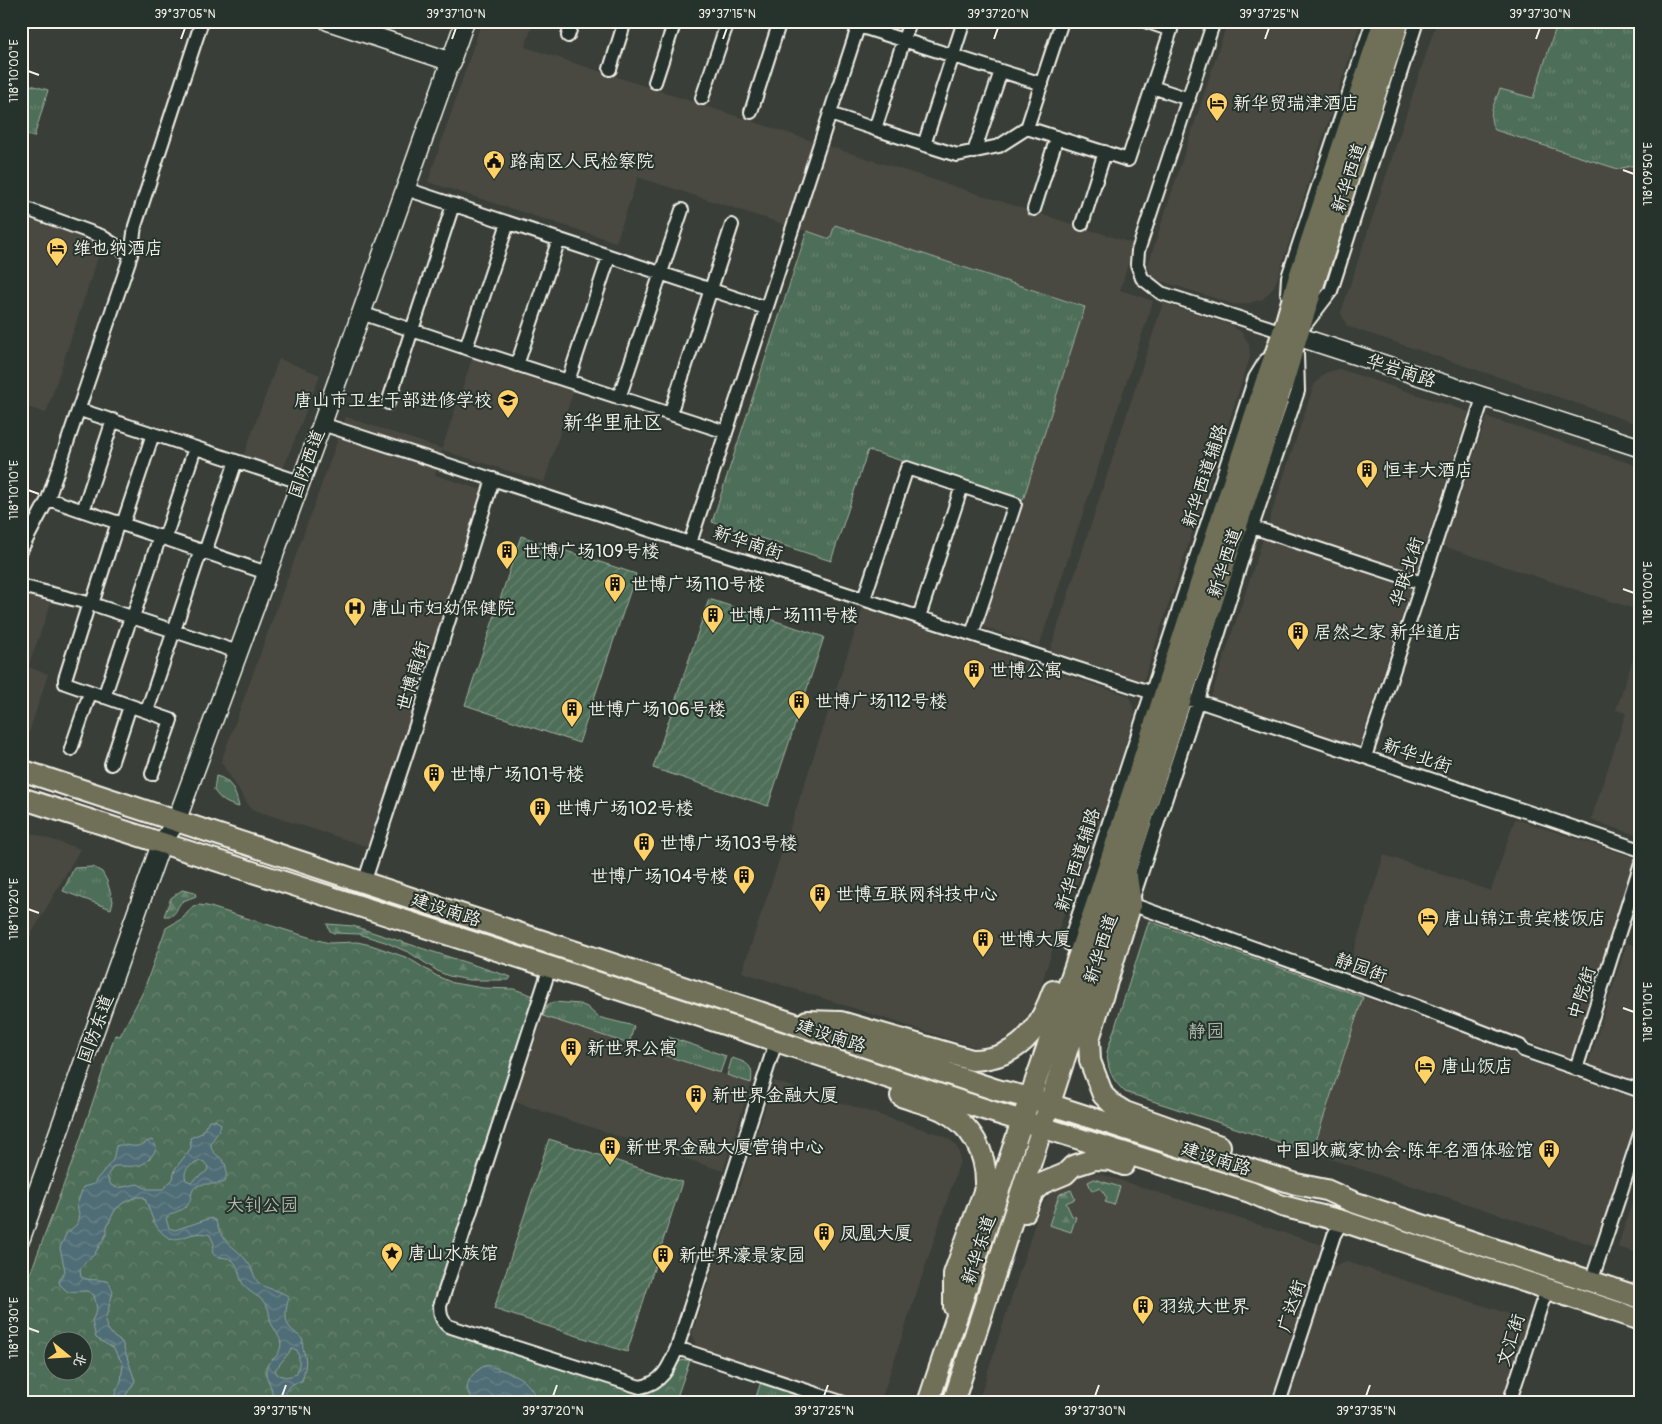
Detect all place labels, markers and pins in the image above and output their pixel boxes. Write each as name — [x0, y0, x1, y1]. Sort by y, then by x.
hotel icon: 新华贸瑞津酒店 — [1205, 91, 1229, 122]
place label: 新华贸瑞津酒店 — [1233, 92, 1359, 115]
public building icon: 路南区人民检察院 — [482, 149, 506, 180]
place label: 路南区人民检察院 — [510, 150, 654, 173]
hotel icon: 维也纳酒店 — [45, 236, 69, 267]
place label: 维也纳酒店 — [73, 237, 163, 260]
school or university icon: 唐山市卫生干部进修学校 — [496, 388, 520, 419]
place label: 唐山市卫生干部进修学校 — [294, 389, 492, 412]
building icon: 恒丰大酒店 — [1355, 458, 1379, 489]
place label: 恒丰大酒店 — [1383, 459, 1473, 482]
building icon: 世博广场109号楼 — [495, 539, 519, 570]
place label: 世博广场109号楼 — [523, 540, 660, 563]
building icon: 世博广场110号楼 — [603, 572, 627, 603]
place label: 世博广场110号楼 — [631, 573, 765, 596]
hospital icon: 唐山市妇幼保健院 — [343, 596, 367, 627]
place label: 唐山市妇幼保健院 — [371, 597, 515, 620]
building icon: 世博广场111号楼 — [701, 603, 725, 634]
place label: 世博广场111号楼 — [729, 604, 858, 627]
building icon: 居然之家 新华道店 — [1286, 620, 1310, 651]
place label: 居然之家 新华道店 — [1314, 621, 1462, 644]
building icon: 世博公寓 — [962, 658, 986, 689]
place label: 世博公寓 — [990, 659, 1062, 682]
building icon: 世博广场112号楼 — [787, 689, 811, 720]
place label: 世博广场112号楼 — [815, 690, 947, 713]
building icon: 世博广场106号楼 — [560, 697, 584, 728]
place label: 世博广场106号楼 — [588, 698, 726, 721]
building icon: 世博广场101号楼 — [422, 762, 446, 793]
place label: 世博广场101号楼 — [450, 763, 584, 786]
building icon: 世博广场102号楼 — [528, 796, 552, 827]
place label: 世博广场102号楼 — [556, 797, 693, 820]
building icon: 世博广场103号楼 — [632, 831, 656, 862]
place label: 世博广场103号楼 — [660, 832, 797, 855]
building icon: 世博广场104号楼 — [732, 864, 756, 895]
place label: 世博广场104号楼 — [590, 865, 728, 888]
building icon: 世博互联网科技中心 — [808, 882, 832, 913]
place label: 世博互联网科技中心 — [836, 883, 998, 906]
hotel icon: 唐山锦江贵宾楼饭店 — [1416, 906, 1440, 937]
place label: 唐山锦江贵宾楼饭店 — [1444, 907, 1606, 930]
building icon: 世博大厦 — [971, 927, 995, 958]
place label: 世博大厦 — [999, 928, 1071, 951]
building icon: 新世界公寓 — [559, 1036, 583, 1067]
place label: 新世界公寓 — [587, 1037, 677, 1060]
hotel icon: 唐山饭店 — [1413, 1054, 1437, 1085]
place label: 唐山饭店 — [1441, 1055, 1513, 1078]
building icon: 新世界金融大厦 — [684, 1083, 708, 1114]
place label: 新世界金融大厦 — [712, 1084, 838, 1107]
building icon: 新世界金融大厦营销中心 — [598, 1135, 622, 1166]
place label: 新世界金融大厦营销中心 — [626, 1136, 824, 1159]
building icon: 中国收藏家协会·陈年名酒体验馆 — [1537, 1138, 1561, 1169]
place label: 中国收藏家协会·陈年名酒体验馆 — [1275, 1139, 1533, 1162]
building icon: 凤凰大厦 — [812, 1221, 836, 1252]
place label: 凤凰大厦 — [840, 1222, 912, 1245]
place icon: 唐山水族馆 — [380, 1241, 404, 1272]
place label: 唐山水族馆 — [408, 1242, 498, 1265]
building icon: 新世界濠景家园 — [651, 1243, 675, 1274]
place label: 新世界濠景家园 — [679, 1244, 805, 1267]
building icon: 羽绒大世界 — [1131, 1294, 1155, 1325]
place label: 羽绒大世界 — [1159, 1295, 1249, 1318]

